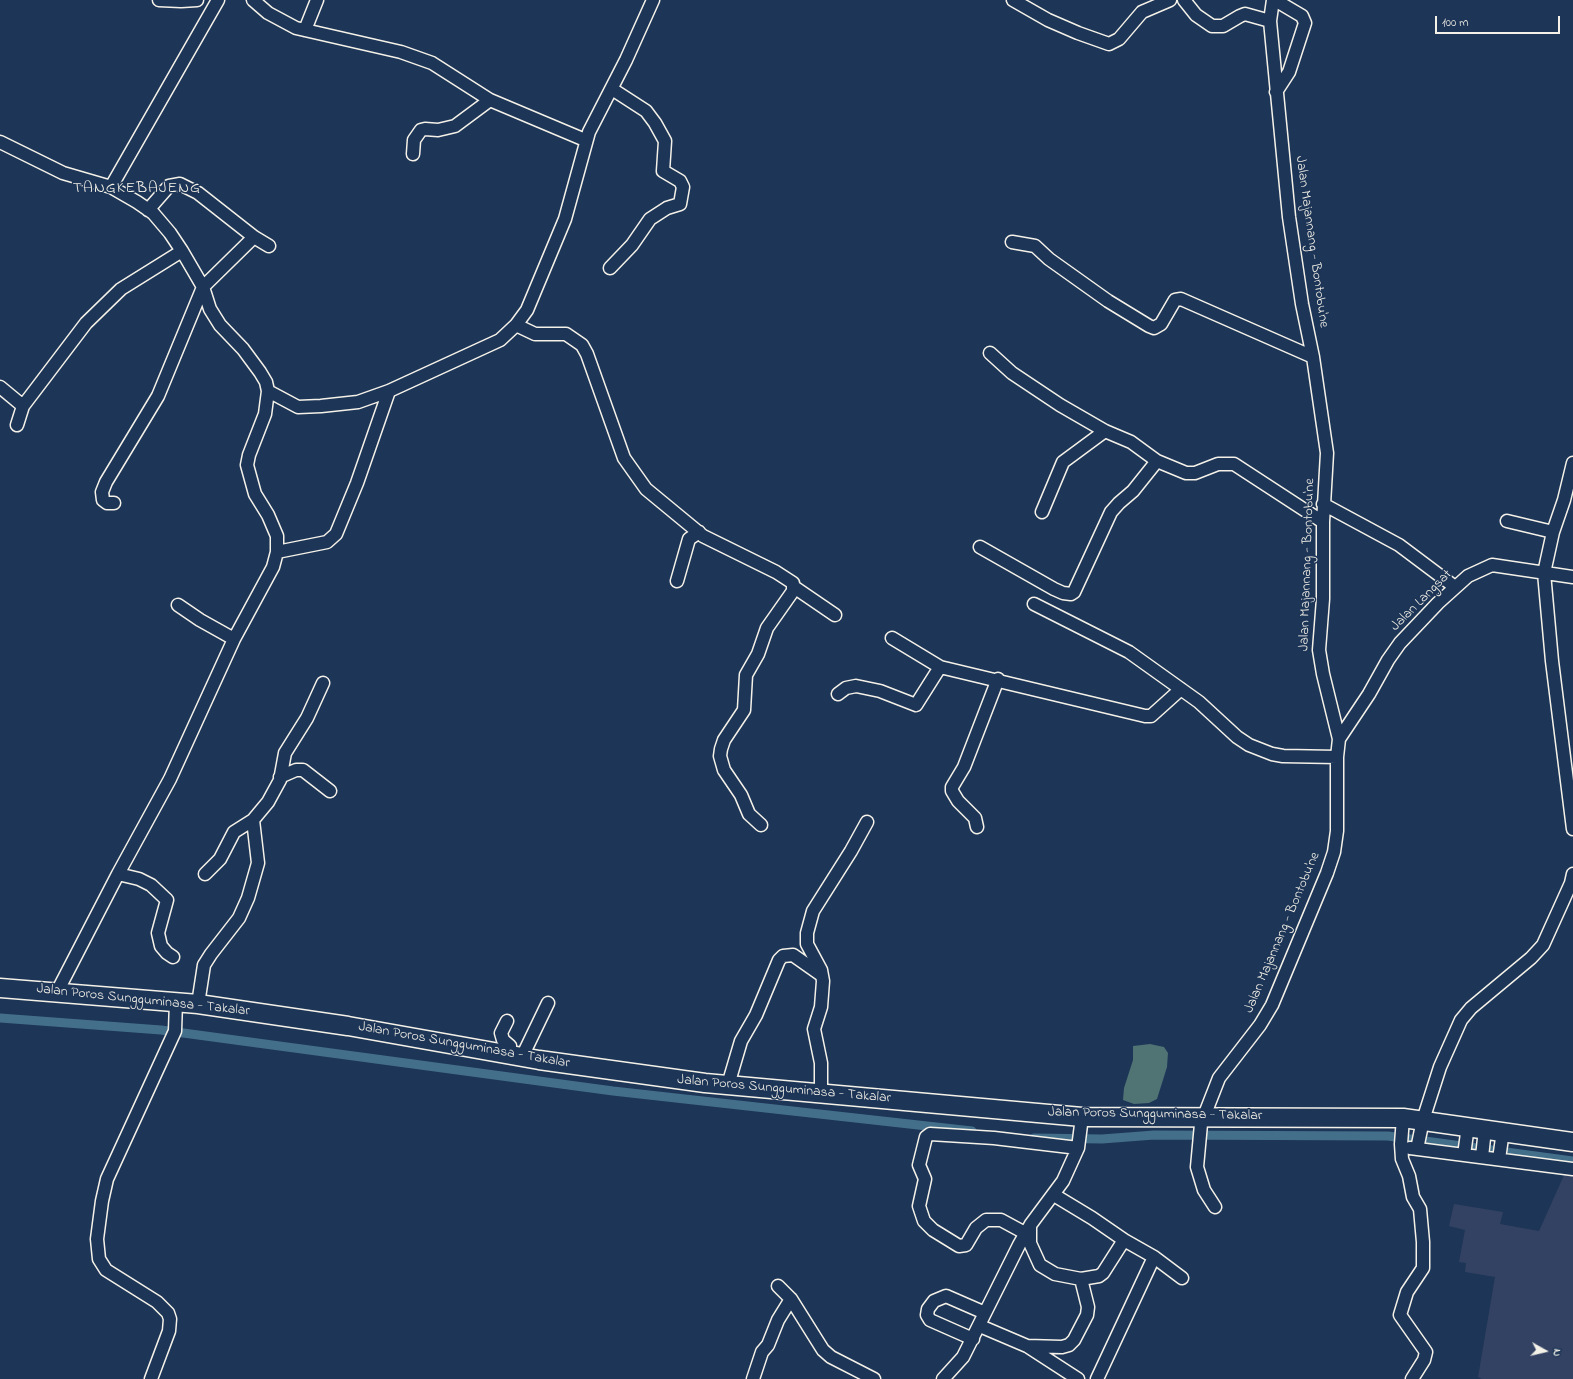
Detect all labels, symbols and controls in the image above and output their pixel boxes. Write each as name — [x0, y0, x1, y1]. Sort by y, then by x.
scale bar — [1437, 8, 1562, 34]
text: 100 m — [1442, 14, 1469, 32]
street label: Jalan Majannang - Bontobu'ne — [1291, 155, 1331, 329]
district label: TANGKEBAJENG — [73, 179, 201, 199]
street label: Jalan Majannang - Bontobu'ne — [1297, 478, 1319, 652]
street label: Jalan Langsat — [1388, 567, 1456, 635]
street label: Jalan Majannang - Bontobu'ne — [1241, 850, 1325, 1016]
street label: Jalan Poros Sungguminasa - Takalar — [36, 981, 250, 1021]
street label: Jalan Poros Sungguminasa - Takalar — [357, 1019, 571, 1073]
street label: Jalan Poros Sungguminasa - Takalar — [677, 1072, 891, 1108]
street label: Jalan Poros Sungguminasa - Takalar — [1048, 1105, 1262, 1125]
north arrow — [1525, 1331, 1565, 1371]
text: N — [1548, 1348, 1565, 1357]

